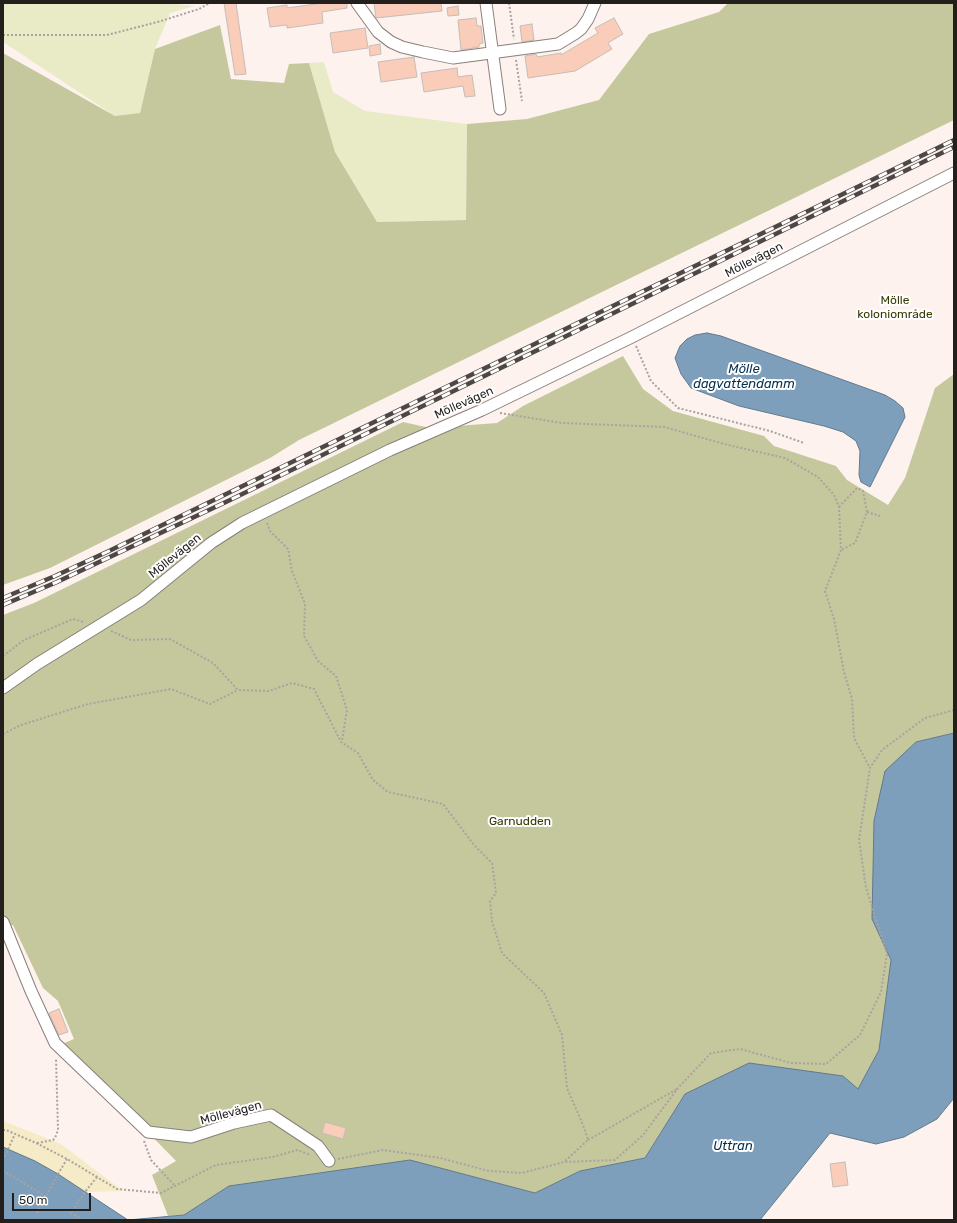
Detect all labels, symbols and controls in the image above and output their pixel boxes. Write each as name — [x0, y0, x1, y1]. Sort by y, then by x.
street label: Möllevägen — [723, 239, 785, 281]
park label: Mölle koloniområde — [857, 294, 933, 322]
water label: Mölle dagvattendamm — [693, 361, 795, 392]
street label: Möllevägen — [432, 384, 496, 422]
street label: Möllevägen — [146, 531, 204, 581]
park label: Garnudden — [489, 815, 551, 829]
street label: Möllevägen — [199, 1098, 263, 1128]
water label: Uttran — [713, 1138, 753, 1154]
scale bar — [14, 1185, 93, 1211]
text: 50 m — [19, 1193, 47, 1207]

